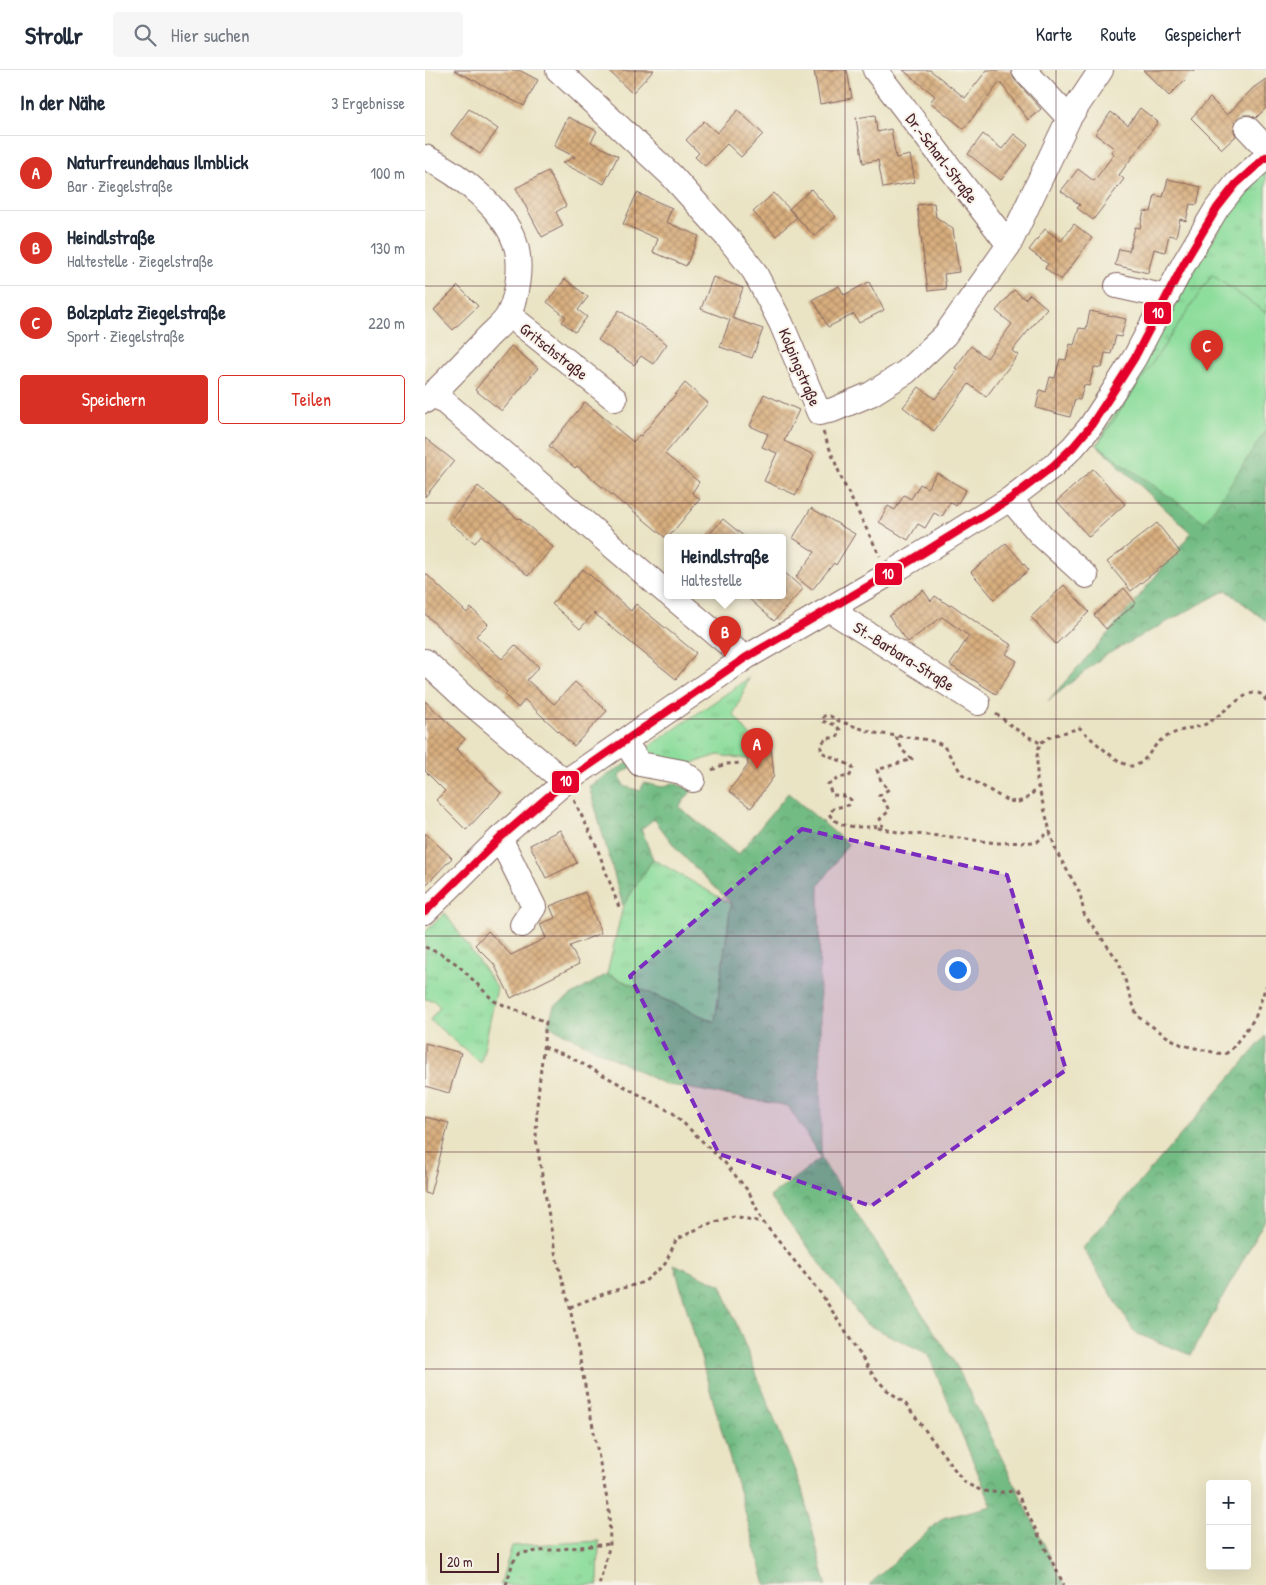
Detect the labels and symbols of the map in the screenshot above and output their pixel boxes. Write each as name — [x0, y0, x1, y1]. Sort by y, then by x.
street label: Dr.-Scharl-Straße — [901, 109, 983, 208]
line badge: 10 — [1143, 301, 1172, 325]
text: 10 — [1152, 303, 1164, 322]
street label: Gritschstraße — [515, 317, 593, 385]
street label: Kolpingstraße — [774, 325, 827, 410]
pin: C — [1191, 330, 1223, 371]
line badge: 10 — [874, 562, 903, 586]
text: 10 — [882, 564, 894, 583]
pin: B — [709, 616, 741, 657]
street label: St.-Barbara-Straße — [849, 616, 959, 696]
pin: A — [741, 728, 773, 769]
line badge: 10 — [551, 770, 580, 794]
text: 10 — [560, 771, 572, 790]
your location — [945, 957, 971, 983]
scale bar — [440, 1550, 499, 1573]

